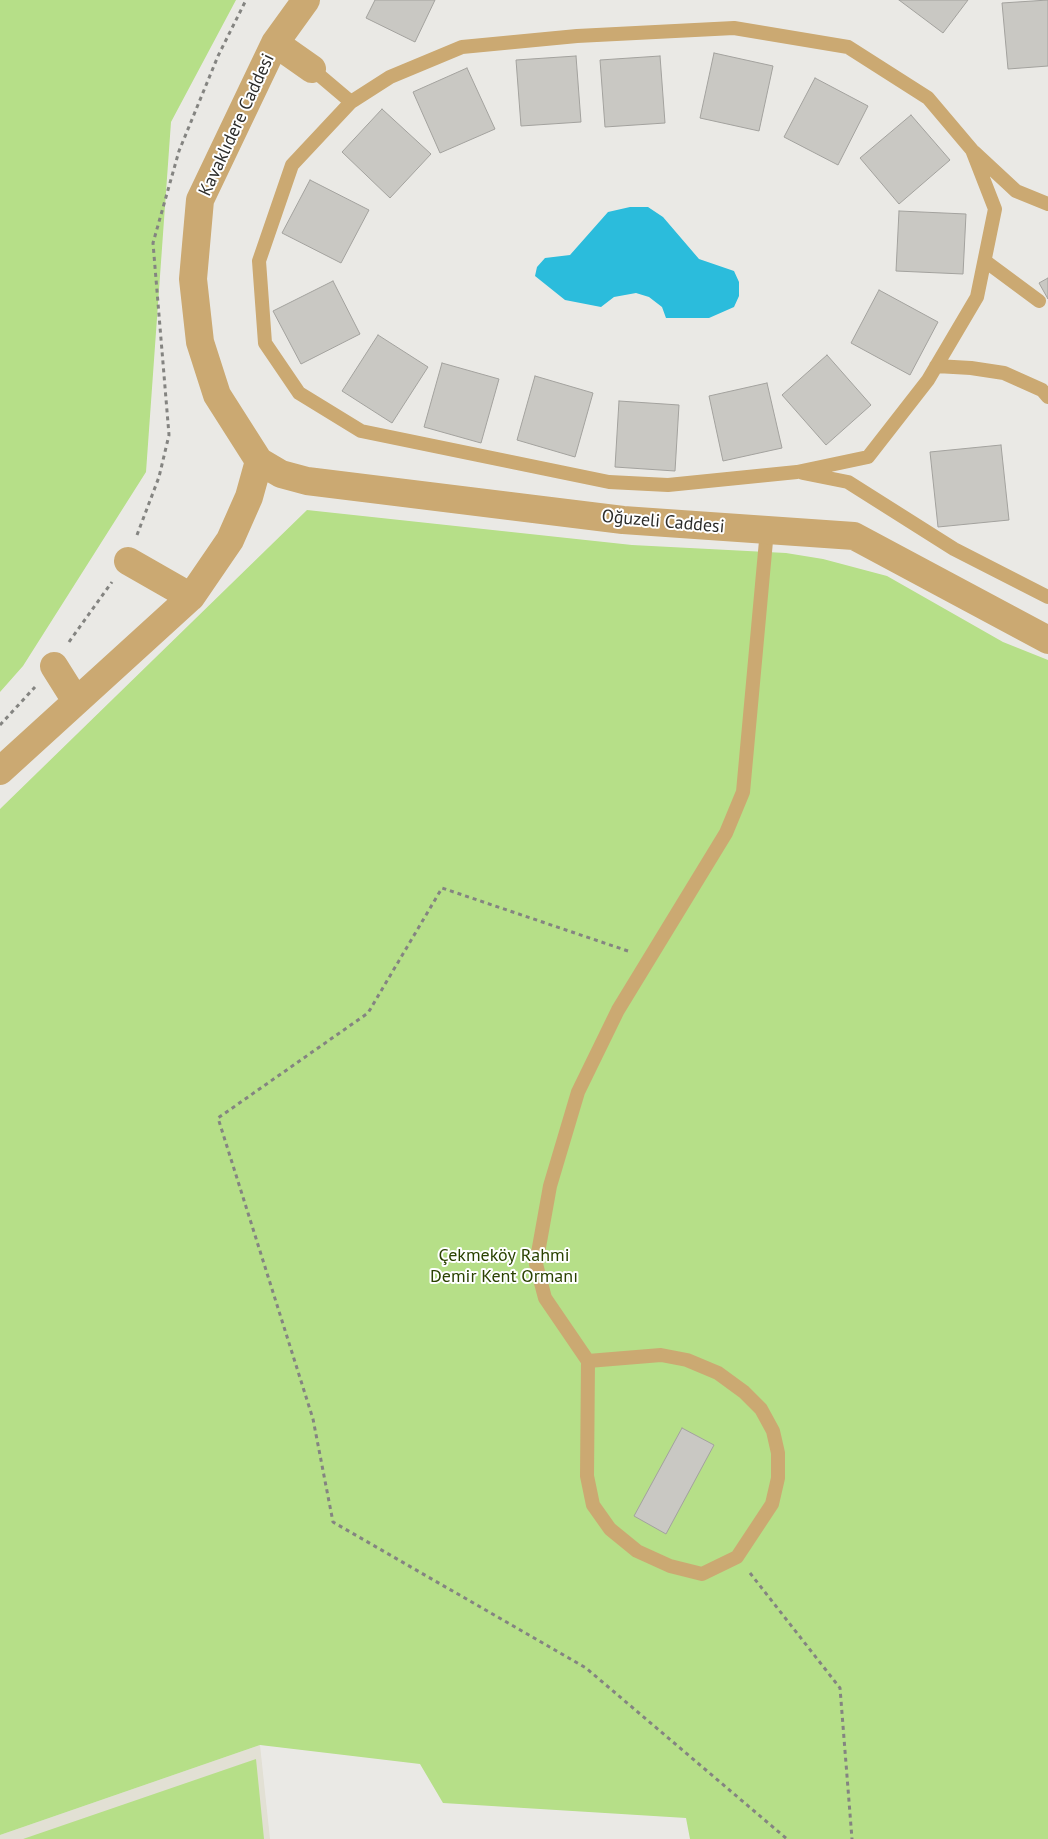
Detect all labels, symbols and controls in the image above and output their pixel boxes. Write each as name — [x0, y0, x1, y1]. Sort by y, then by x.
street label: Kavaklıdere Caddesi — [195, 50, 279, 200]
street label: Oğuzeli Caddesi — [601, 506, 725, 538]
park label: Çekmeköy Rahmi Demir Kent Ormanı — [430, 1245, 578, 1288]

